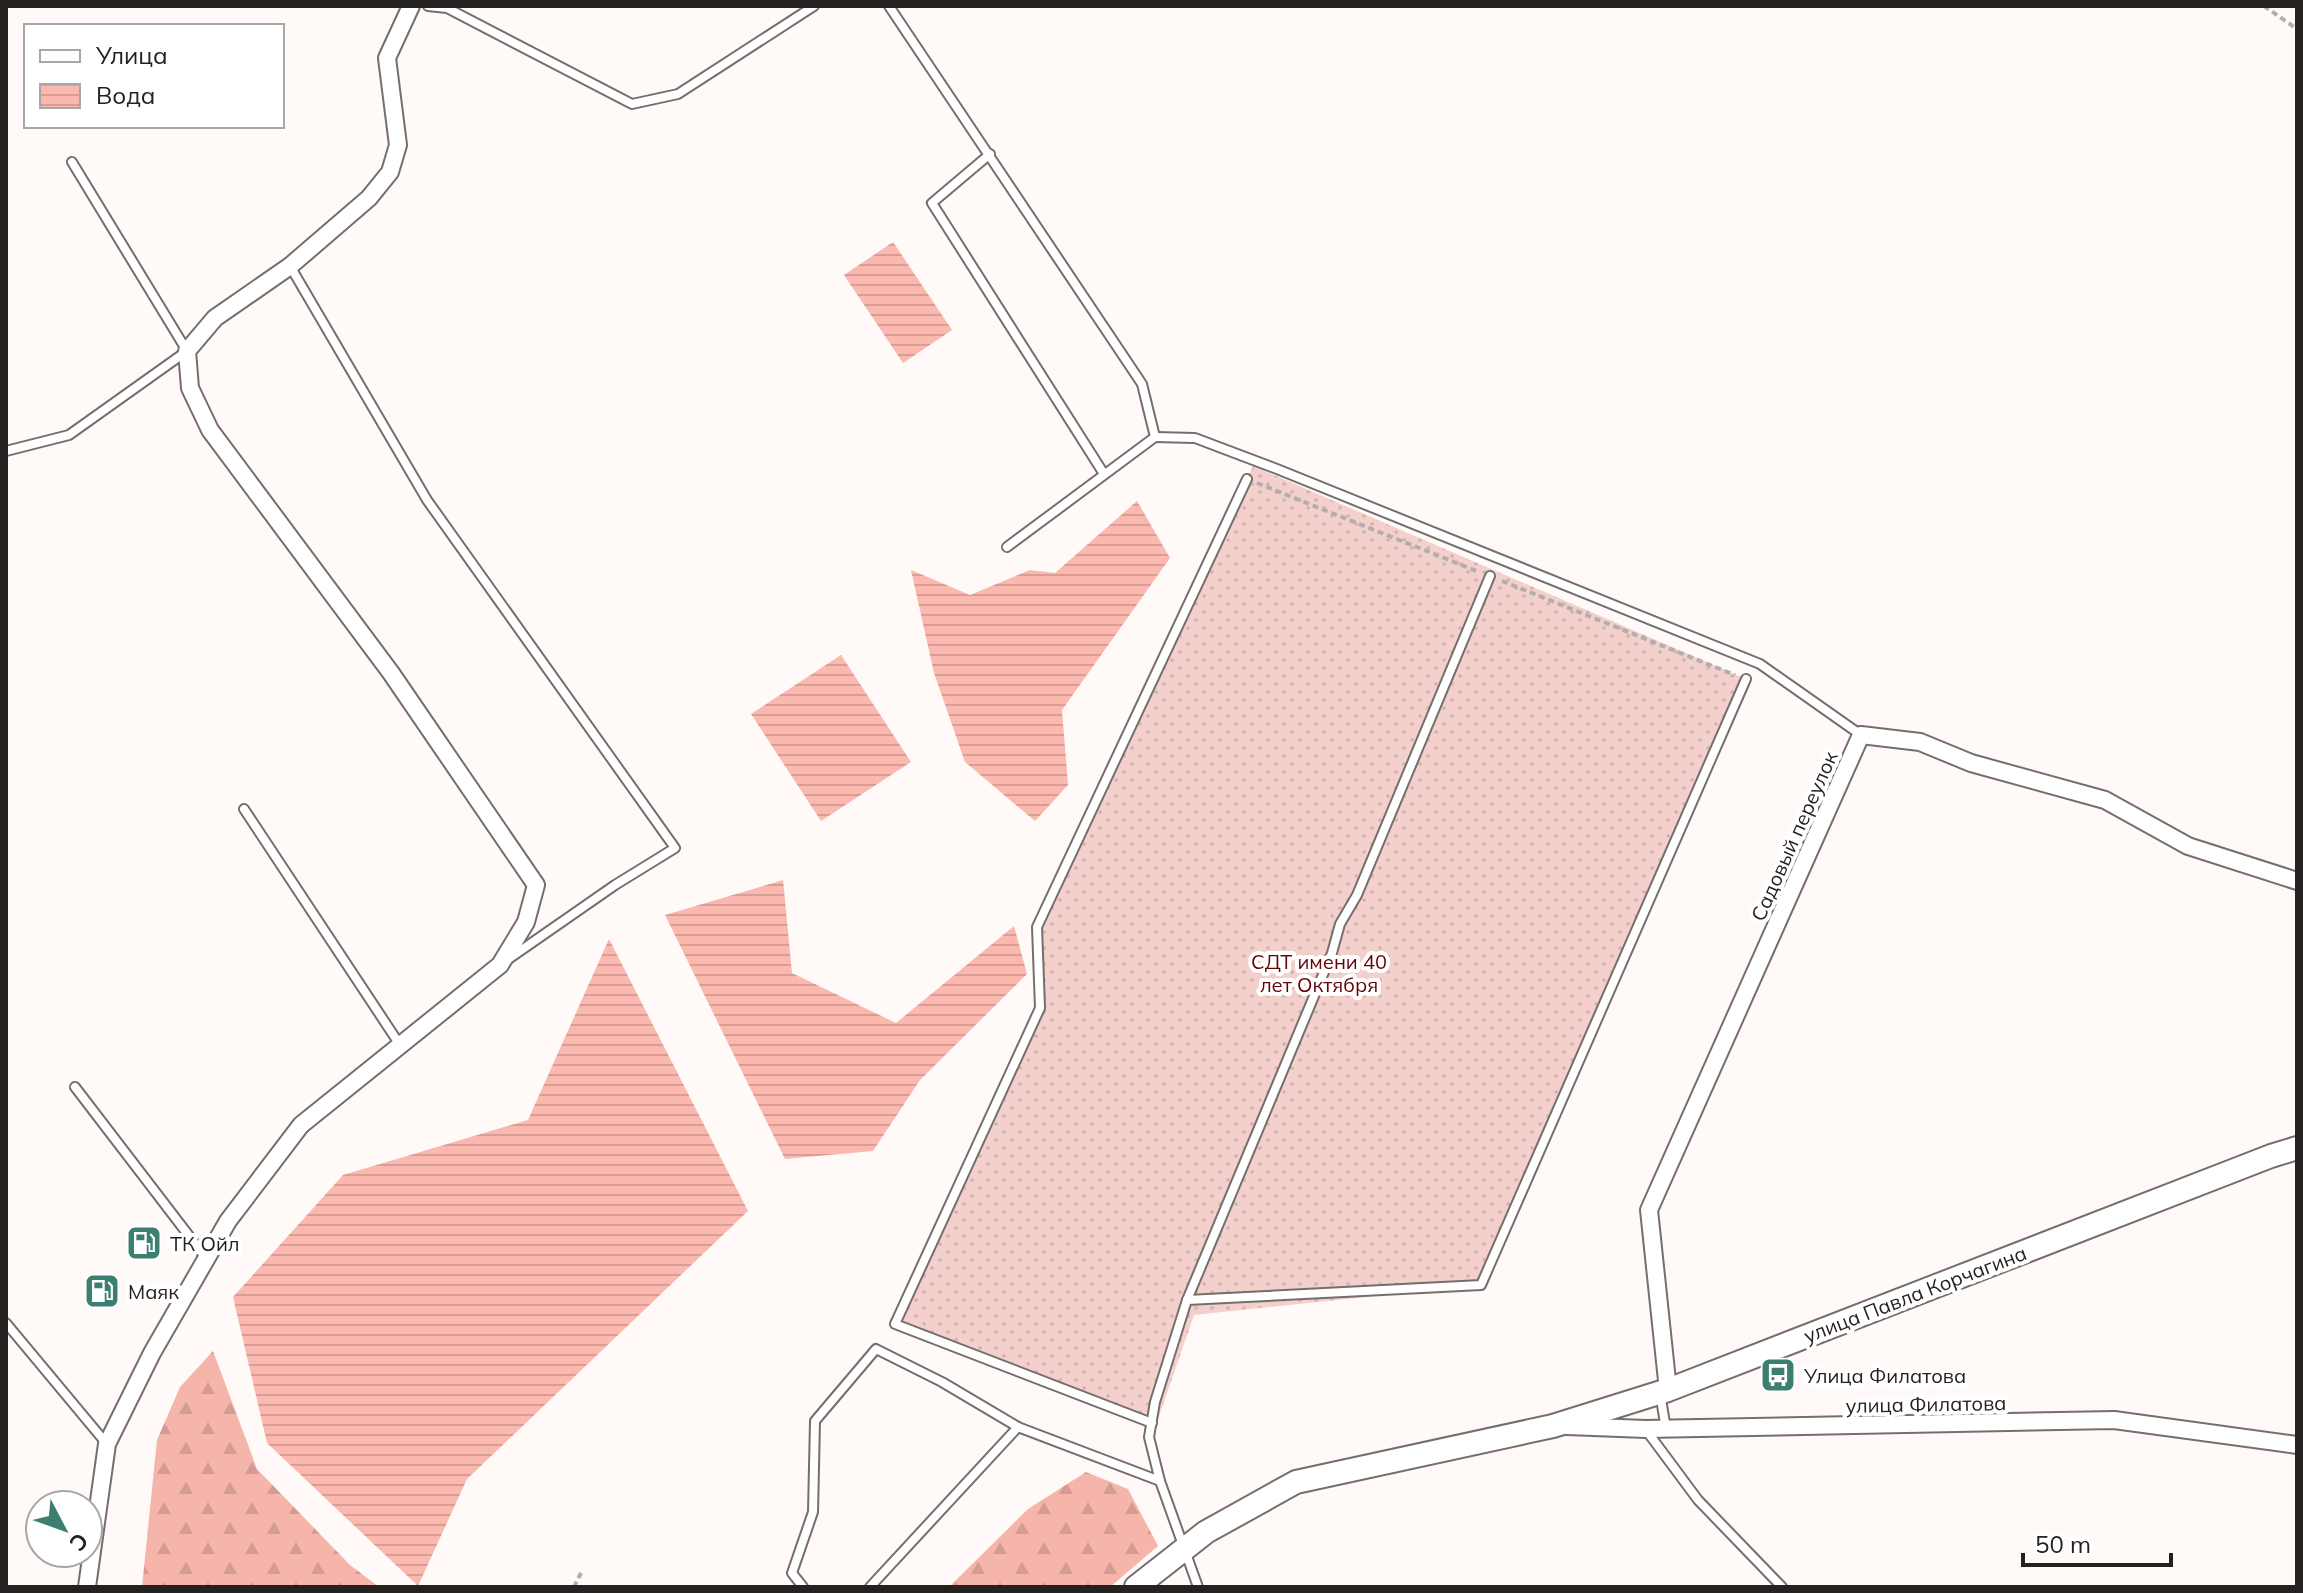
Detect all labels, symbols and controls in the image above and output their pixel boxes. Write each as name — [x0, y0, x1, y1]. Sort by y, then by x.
legend — [24, 24, 284, 128]
text: Улица — [95, 40, 168, 70]
text: Вода — [96, 80, 156, 110]
street label: Садовый переулок — [1745, 747, 1843, 925]
park label: СДТ имени 40 лет Октября — [1251, 949, 1387, 997]
fuel station icon: ТК Ойл — [125, 1224, 163, 1262]
place label: ТК Ойл — [170, 1231, 240, 1256]
street label: улица Павла Корчагина — [1800, 1240, 2030, 1348]
fuel station icon: Маяк — [83, 1272, 121, 1310]
place label: Маяк — [128, 1279, 179, 1304]
bus stop icon: Улица Филатова — [1759, 1356, 1797, 1394]
place label: Улица Филатова — [1803, 1363, 1966, 1388]
street label: улица Филатова — [1845, 1390, 2007, 1418]
north arrow — [24, 1489, 104, 1569]
scale bar — [2023, 1517, 2171, 1567]
text: С — [64, 1527, 95, 1557]
text: 50 m — [2035, 1529, 2091, 1559]

